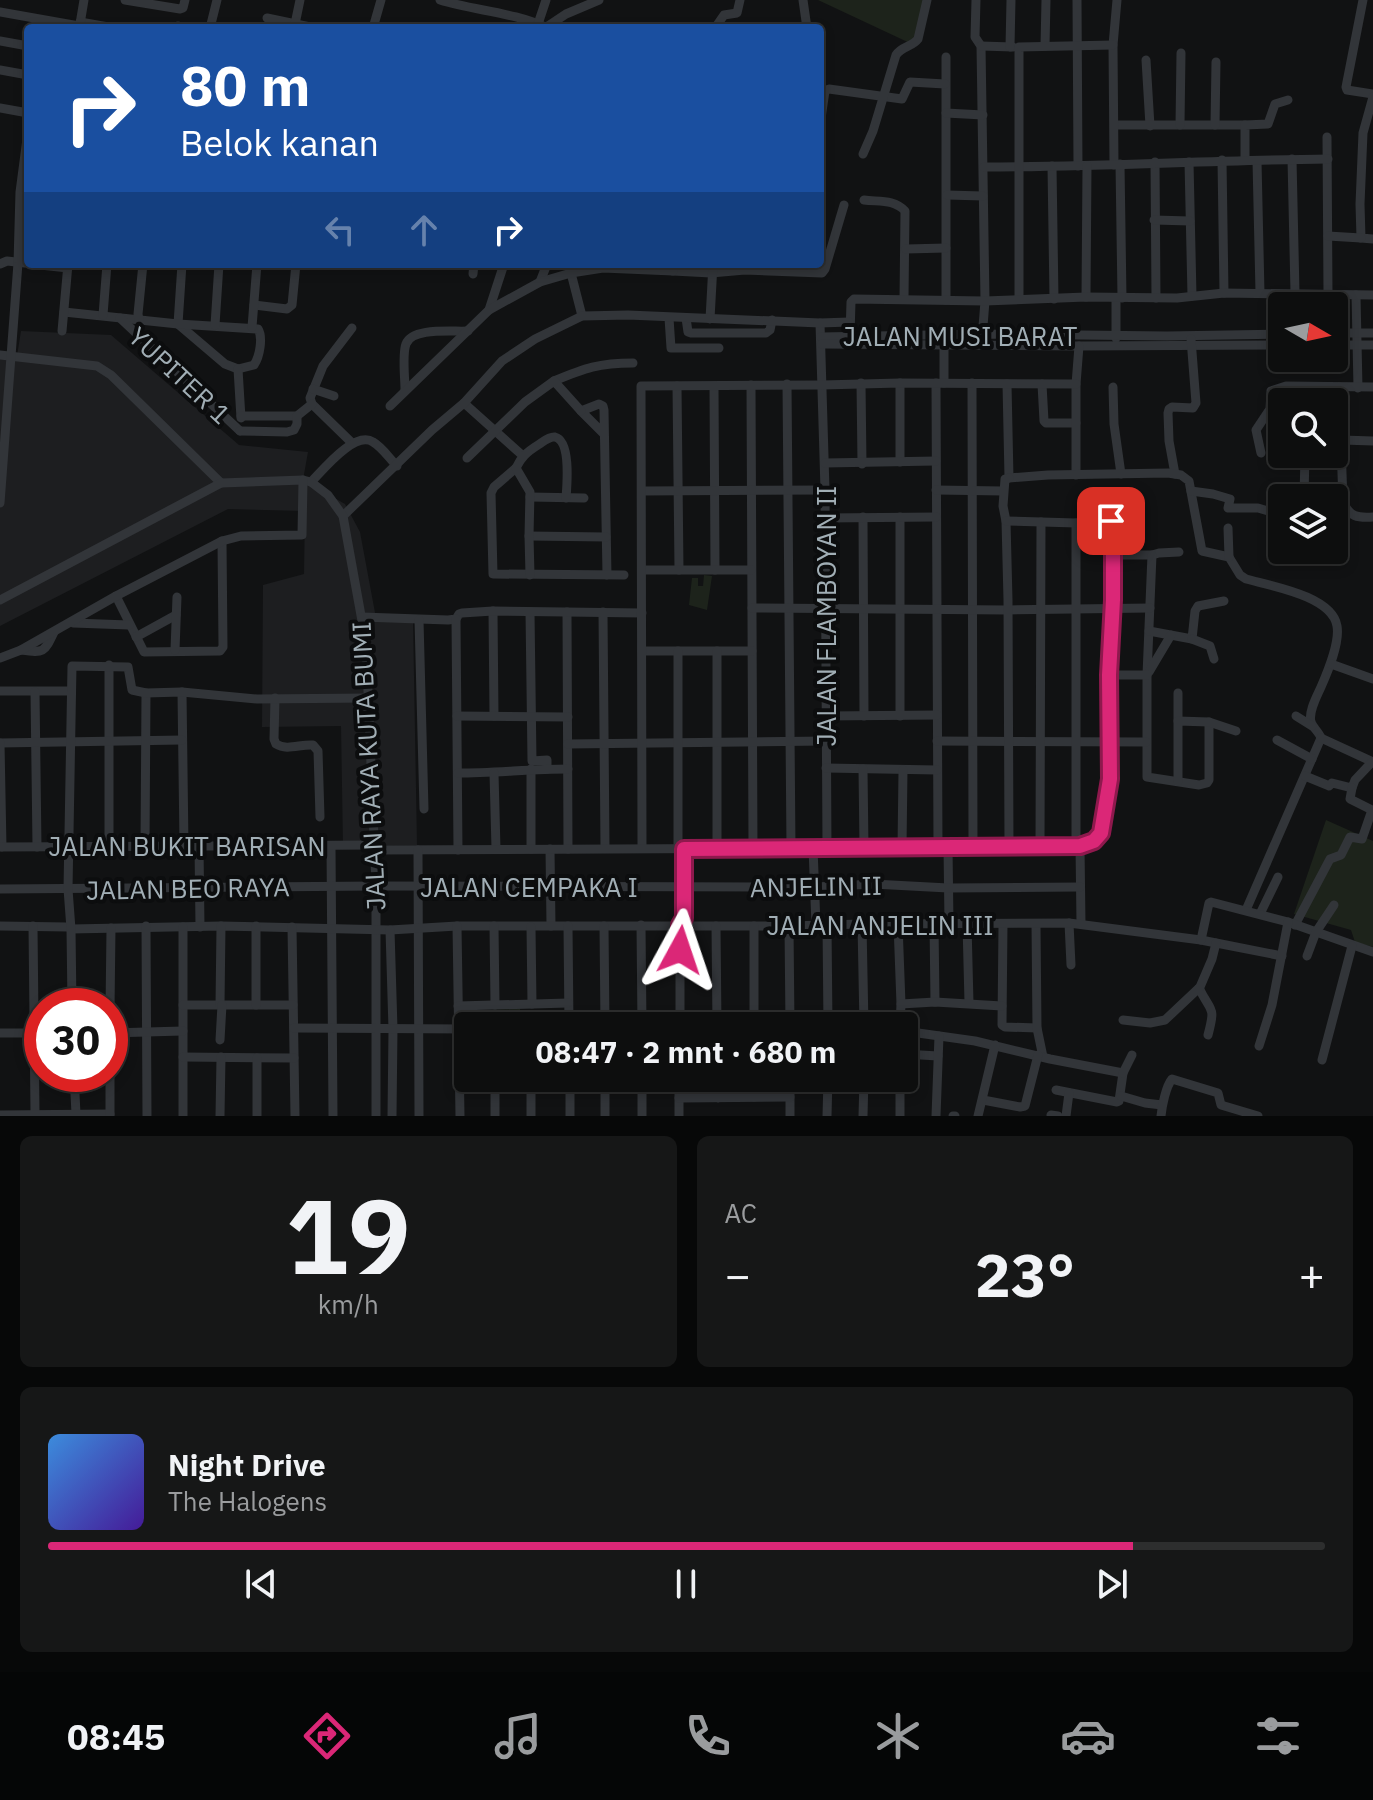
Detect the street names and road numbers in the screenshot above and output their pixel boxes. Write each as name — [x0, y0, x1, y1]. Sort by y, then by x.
street label: YUPITER 1 — [122, 319, 238, 431]
street label: JALAN MUSI BARAT — [843, 319, 1077, 353]
street label: JALAN FLAMBOYAN II — [809, 486, 843, 746]
street label: JALAN RAYA KUTA BUMI — [343, 621, 393, 911]
street label: JALAN BUKIT BARISAN — [48, 829, 326, 863]
street label: ANJELIN II — [750, 868, 882, 904]
street label: JALAN BEO RAYA — [86, 869, 290, 907]
street label: JALAN CEMPAKA I — [420, 870, 638, 904]
street label: JALAN ANJELIN III — [766, 908, 994, 942]

